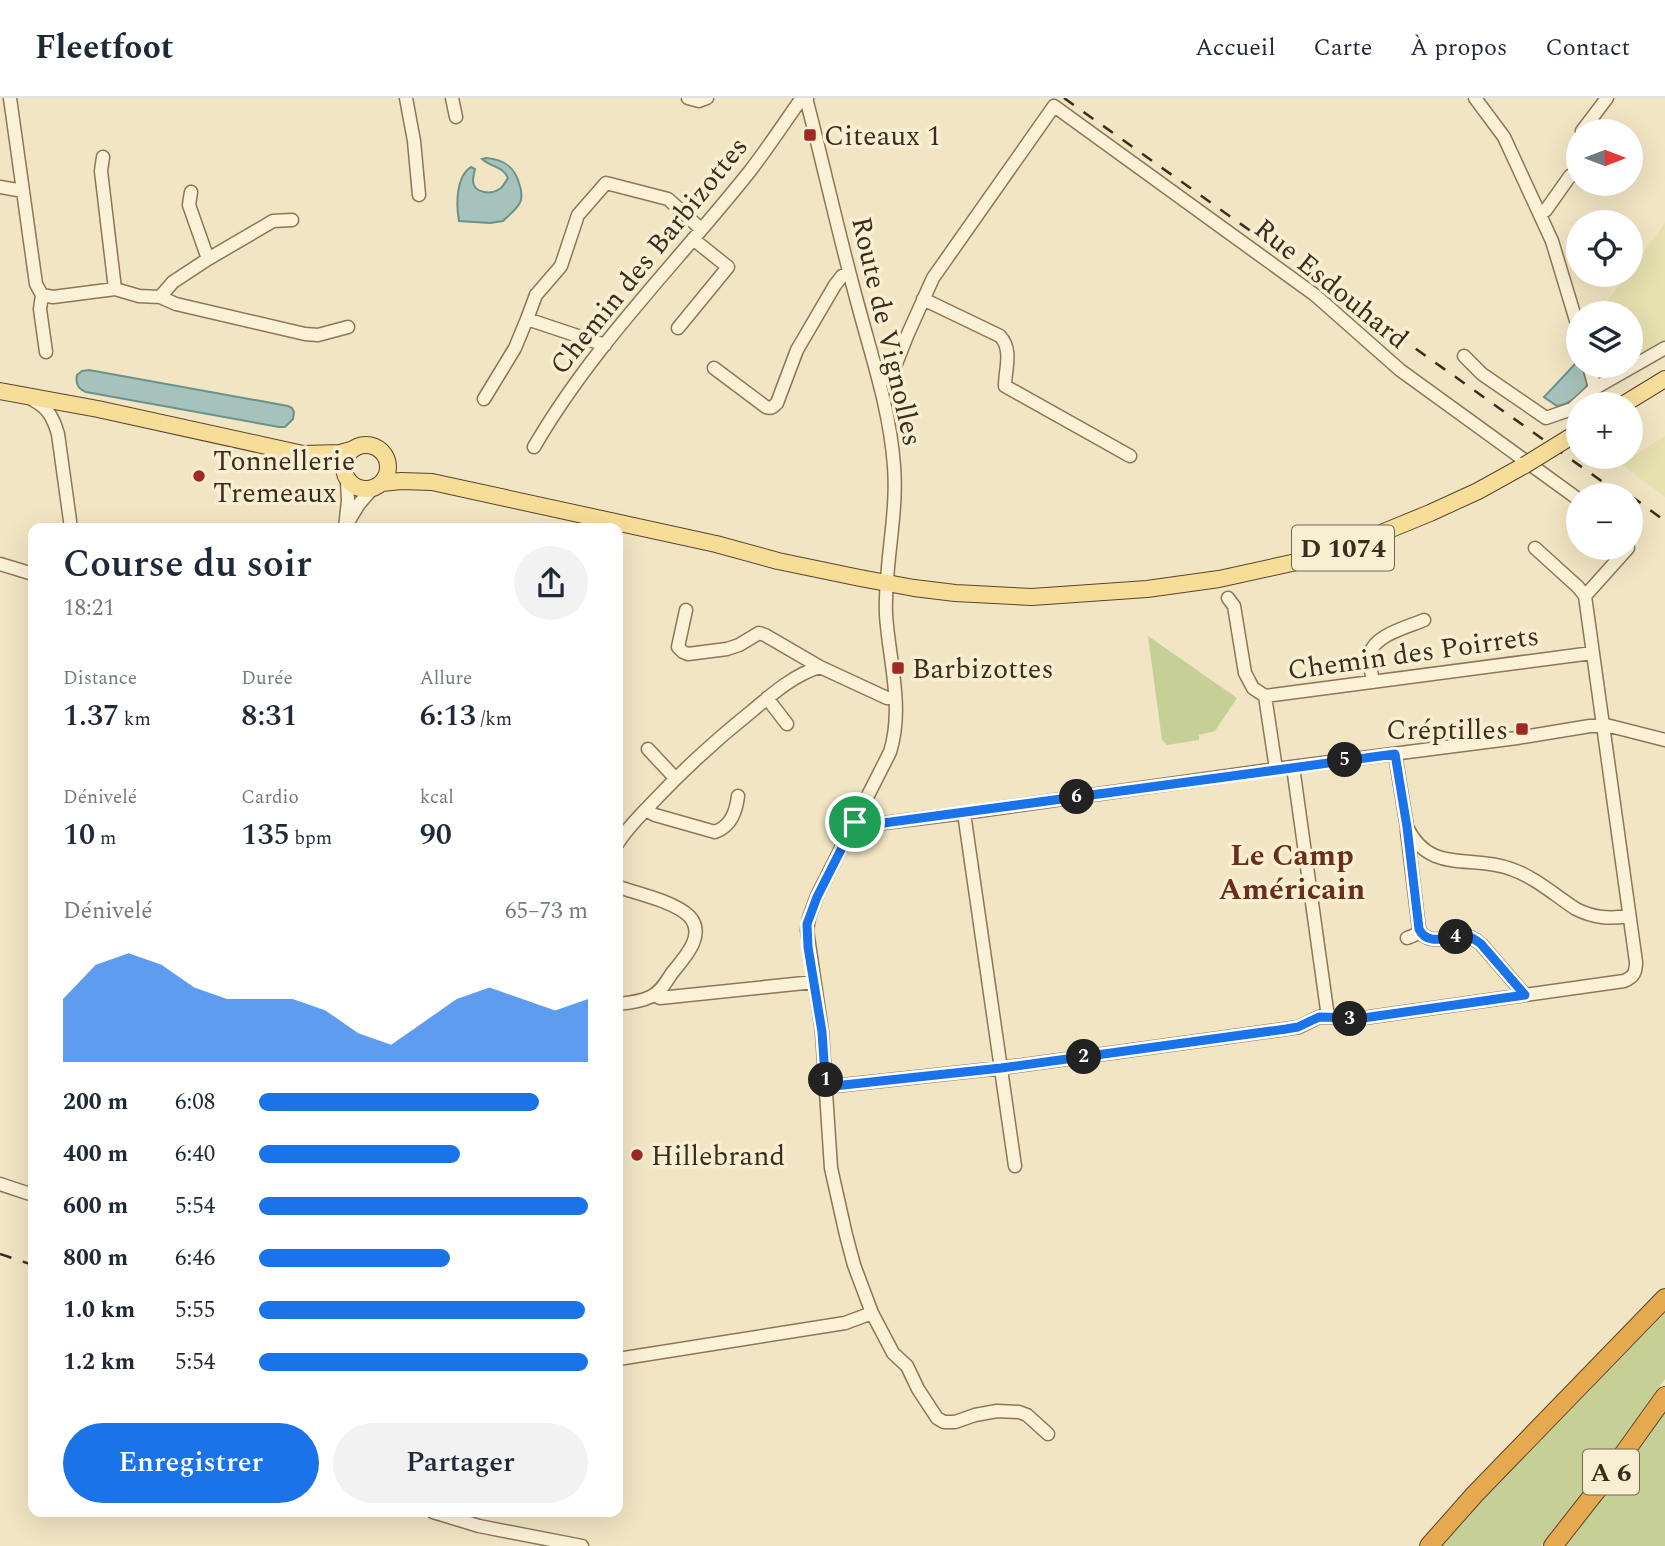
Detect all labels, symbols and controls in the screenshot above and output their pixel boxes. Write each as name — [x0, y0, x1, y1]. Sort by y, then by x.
text: Fleetfoot — [35, 23, 174, 73]
text: Accueil — [1195, 30, 1275, 66]
text: Carte — [1313, 30, 1372, 66]
text: À propos — [1410, 30, 1507, 66]
text: Contact — [1545, 30, 1630, 66]
place label: Citeaux 1 — [824, 115, 941, 158]
north arrow — [1566, 119, 1643, 196]
map controls — [1566, 119, 1643, 560]
street label: Chemin des Barbizottes — [539, 127, 759, 384]
marker: Citeaux 1 — [802, 127, 818, 143]
street label: Rue Esdouhard — [1244, 208, 1418, 360]
button: locate — [1566, 210, 1643, 287]
street label: Route de Vignolles — [839, 212, 934, 450]
button: layers — [1566, 301, 1643, 378]
button: + — [1566, 392, 1643, 469]
place label: Tonnellerie Tremeaux — [213, 440, 355, 515]
marker: Tonnellerie Tremeaux — [191, 468, 207, 484]
button: − — [1566, 483, 1643, 560]
road number: D 1074 — [1292, 526, 1394, 570]
text: Course du soir — [63, 536, 312, 594]
button: share — [514, 546, 588, 620]
text: 18:21 — [63, 591, 115, 626]
street label: Chemin des Poirrets — [1285, 615, 1542, 692]
place label: Barbizottes — [912, 648, 1054, 691]
marker: Barbizottes — [890, 660, 906, 676]
text: Distance — [63, 664, 137, 693]
text: Durée — [241, 664, 293, 693]
text: Allure — [420, 664, 472, 693]
text: 1.37 — [63, 693, 119, 739]
text: 8:31 — [241, 693, 297, 739]
text: 6:13 — [420, 693, 476, 739]
text: km — [119, 705, 151, 734]
text: /km — [476, 705, 512, 734]
place label: Créptilles — [1386, 709, 1508, 752]
marker: Créptilles — [1514, 721, 1530, 737]
pin: 5 — [1328, 742, 1362, 778]
text: 5 — [1339, 745, 1350, 774]
pin: 6 — [1060, 780, 1094, 814]
text: 6 — [1071, 782, 1082, 811]
text: Dénivelé — [63, 783, 137, 812]
text: Cardio — [241, 783, 299, 812]
text: kcal — [420, 783, 454, 812]
pin — [825, 792, 885, 852]
icon: arrive — [836, 803, 874, 841]
text: 10 — [63, 812, 95, 858]
text: 135 — [241, 812, 290, 858]
text: 90 — [420, 812, 452, 858]
text: m — [95, 824, 116, 853]
text: bpm — [290, 824, 332, 853]
district label: Le Camp Américain — [1219, 833, 1365, 913]
text: Dénivelé — [63, 894, 153, 929]
text: 65–73 m — [505, 894, 588, 929]
pin: 4 — [1438, 920, 1474, 954]
text: 4 — [1450, 922, 1461, 951]
pin: 3 — [1332, 1002, 1368, 1037]
text: 3 — [1344, 1004, 1355, 1033]
pin: 2 — [1066, 1040, 1102, 1074]
text: 2 — [1078, 1042, 1089, 1071]
pin: 1 — [808, 1062, 844, 1098]
text: 1 — [820, 1065, 831, 1094]
text: 200 m — [63, 1085, 128, 1120]
text: 6:08 — [175, 1085, 215, 1120]
place label: Hillebrand — [651, 1135, 785, 1178]
text: 400 m — [63, 1137, 128, 1172]
text: 6:40 — [175, 1137, 215, 1172]
marker: Hillebrand — [629, 1147, 645, 1163]
text: 600 m — [63, 1189, 128, 1224]
text: 5:54 — [175, 1189, 215, 1224]
text: 800 m — [63, 1241, 128, 1276]
text: 6:46 — [175, 1241, 215, 1276]
text: 1.0 km — [63, 1293, 135, 1328]
text: 5:55 — [175, 1293, 215, 1328]
text: 1.2 km — [63, 1345, 135, 1380]
text: 5:54 — [175, 1345, 215, 1380]
button: Enregistrer — [63, 1423, 319, 1503]
button: Partager — [333, 1423, 588, 1503]
road number: A 6 — [1583, 1450, 1639, 1494]

